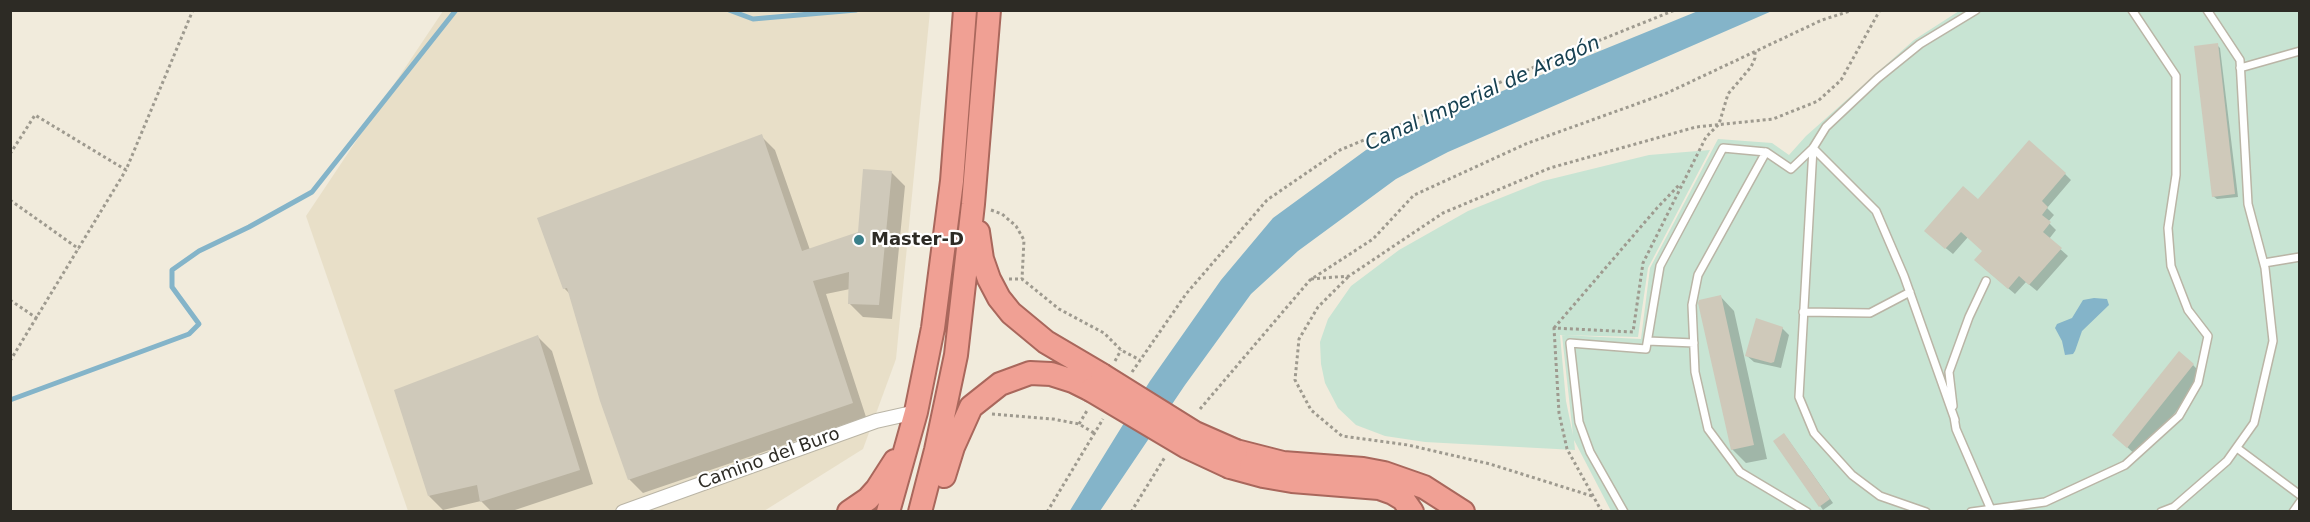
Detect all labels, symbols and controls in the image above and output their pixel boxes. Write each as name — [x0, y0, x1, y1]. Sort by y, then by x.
water label: Canal Imperial de Aragón — [1362, 31, 1604, 157]
place label: Master-D — [871, 229, 964, 251]
marker: Master-D — [852, 233, 866, 247]
street label: Camino del Buro — [695, 423, 843, 495]

